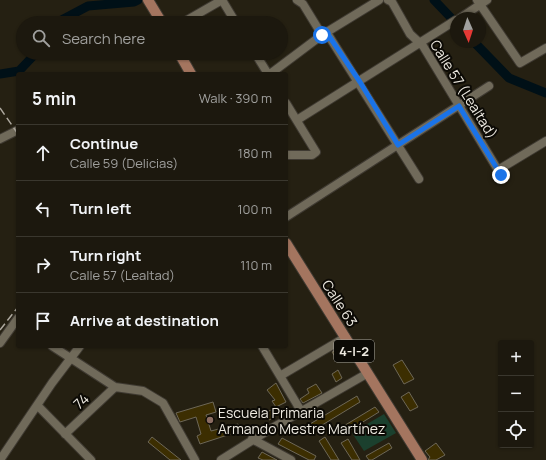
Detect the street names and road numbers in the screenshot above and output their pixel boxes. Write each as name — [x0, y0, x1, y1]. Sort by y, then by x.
street label: Calle 57 (Lealtad) — [426, 36, 502, 142]
street label: Calle 63 — [318, 276, 362, 330]
road number: 4-I-2 — [334, 340, 374, 362]
street label: 74 — [69, 389, 93, 413]

